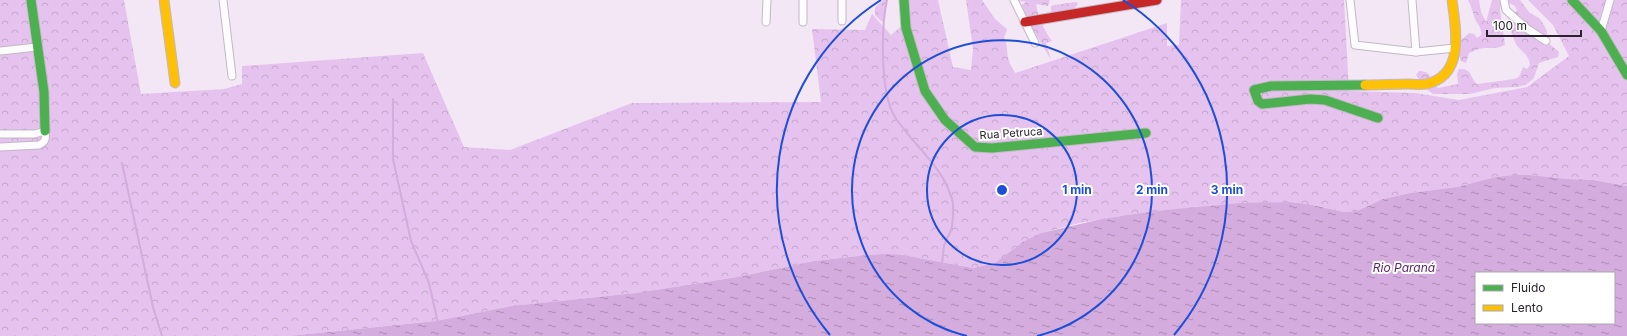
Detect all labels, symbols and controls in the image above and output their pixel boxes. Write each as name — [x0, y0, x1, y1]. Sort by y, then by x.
scale bar — [1487, 12, 1581, 38]
text: 100 m — [1493, 18, 1527, 33]
street label: Rua Petruca — [979, 124, 1043, 142]
text: 1 min — [1062, 182, 1092, 197]
text: 2 min — [1136, 182, 1168, 197]
text: 3 min — [1211, 182, 1243, 197]
centre of rings — [995, 183, 1009, 197]
water label: Rio Paraná — [1373, 260, 1435, 275]
legend — [1475, 272, 1615, 324]
text: Fluido — [1511, 280, 1546, 295]
text: Lento — [1511, 300, 1543, 315]

